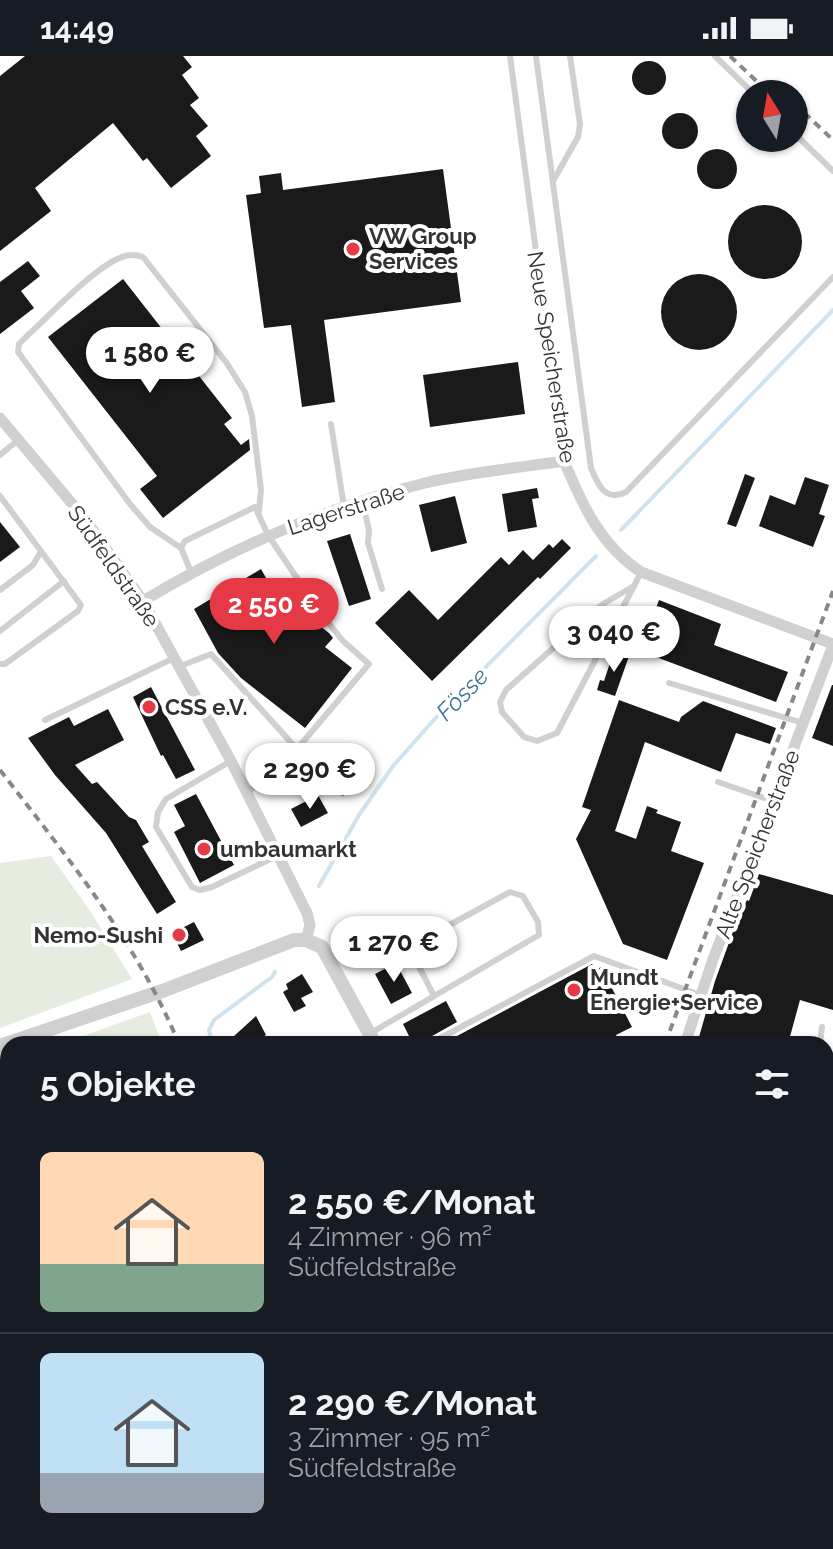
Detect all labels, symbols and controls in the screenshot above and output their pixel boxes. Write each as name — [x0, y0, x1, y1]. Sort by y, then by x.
text: 14:49 — [40, 11, 114, 46]
north arrow — [736, 80, 808, 152]
map controls — [736, 80, 808, 152]
place label: VW Group Services — [369, 223, 477, 274]
marker: VW Group Services — [344, 240, 362, 258]
street label: Neue Speicherstraße — [522, 249, 582, 465]
pin: 1 580 € — [76, 327, 224, 395]
text: 1 580 € — [104, 338, 196, 368]
street label: Lagerstraße — [284, 478, 408, 540]
street label: Südfeldstraße — [63, 500, 166, 632]
pin: 2 550 € — [200, 578, 348, 646]
text: 2 550 € — [228, 589, 320, 619]
pin: 3 040 € — [540, 606, 688, 674]
text: 3 040 € — [567, 617, 661, 647]
water label: Fösse — [430, 662, 494, 726]
place label: CSS e.V. — [165, 694, 248, 720]
marker: CSS e.V. — [140, 698, 158, 716]
pin: 2 290 € — [236, 743, 384, 811]
street label: Alte Speicherstraße — [709, 746, 805, 942]
text: 2 290 € — [263, 754, 357, 784]
place label: umbaumarkt — [220, 836, 357, 862]
marker: umbaumarkt — [195, 840, 213, 858]
pin: 1 270 € — [320, 916, 468, 984]
place label: Nemo-Sushi — [33, 922, 163, 948]
marker: Nemo-Sushi — [170, 926, 188, 944]
text: 1 270 € — [348, 927, 440, 957]
place label: Mundt Energie+Service — [590, 964, 758, 1015]
marker: Mundt Energie+Service — [565, 981, 583, 999]
icon: filters — [750, 1062, 794, 1106]
text: 5 Objekte — [40, 1064, 196, 1104]
text: 2 550 €/Monat — [288, 1182, 536, 1222]
icon: home — [104, 1184, 200, 1280]
text: 4 Zimmer · 96 m² — [288, 1222, 492, 1252]
text: Südfeldstraße — [288, 1252, 456, 1282]
text: 2 290 €/Monat — [288, 1383, 537, 1423]
icon: home — [104, 1385, 200, 1481]
text: 3 Zimmer · 95 m² — [288, 1423, 490, 1453]
text: Südfeldstraße — [288, 1453, 456, 1483]

